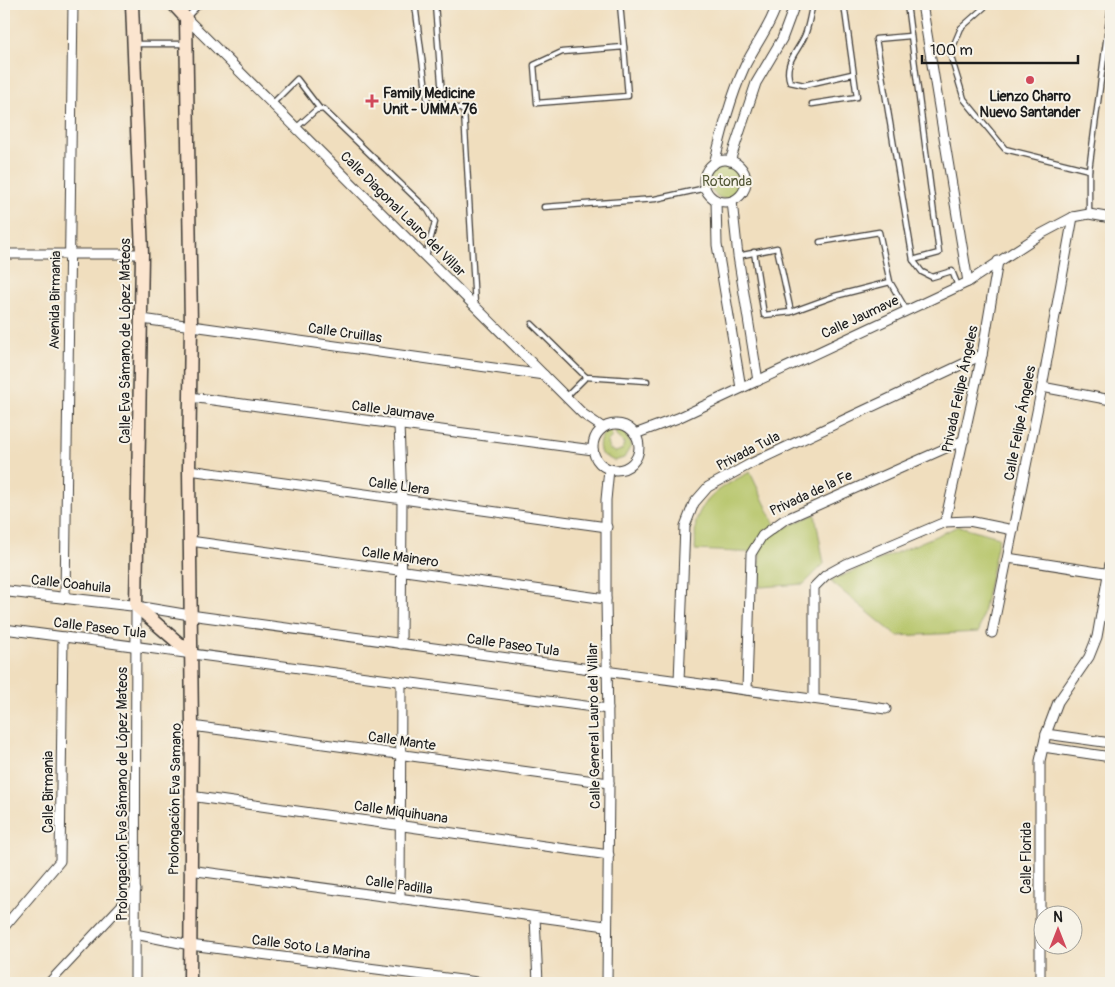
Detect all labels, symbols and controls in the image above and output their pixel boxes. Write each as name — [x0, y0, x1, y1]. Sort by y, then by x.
scale bar — [922, 32, 1079, 64]
text: 100 m — [930, 41, 973, 60]
marker: Lienzo Charro Nuevo Santander — [1024, 74, 1036, 86]
place label: Family Medicine Unit - UMMA 76 — [383, 85, 477, 118]
place label: Lienzo Charro Nuevo Santander — [980, 88, 1081, 121]
marker: Family Medicine Unit - UMMA 76 — [365, 94, 379, 108]
street label: Calle Diagonal Lauro del Villar — [337, 148, 469, 280]
park label: Rotonda — [702, 173, 752, 190]
street label: Calle Eva Sámano de López Mateos — [117, 237, 134, 444]
street label: Avenida Birmania — [46, 250, 64, 350]
street label: Calle Jaumave — [819, 292, 901, 342]
street label: Calle Cruillas — [307, 319, 384, 347]
street label: Privada Felipe Ángeles — [937, 323, 982, 454]
street label: Calle Felipe Ángeles — [1000, 363, 1040, 482]
street label: Calle Jaumave — [350, 397, 436, 425]
street label: Privada Tula — [713, 428, 783, 474]
street label: Privada de la Fe — [767, 466, 855, 520]
street label: Calle Llera — [367, 473, 431, 499]
street label: Calle Mainero — [360, 543, 440, 571]
street label: Calle Coahuila — [30, 571, 112, 597]
street label: Calle Paseo Tula — [53, 614, 147, 642]
street label: Calle Paseo Tula — [466, 630, 560, 660]
street label: Calle General Lauro del Villar — [584, 643, 604, 809]
street label: Prolongación Eva Sámano de López Mateos — [114, 666, 131, 921]
street label: Prolongación Eva Samano — [165, 722, 185, 875]
street label: Calle Mante — [367, 728, 437, 754]
street label: Calle Birmania — [40, 751, 57, 833]
street label: Calle Miquihuana — [353, 797, 449, 827]
street label: Calle Florida — [1018, 822, 1035, 894]
street label: Calle Padilla — [364, 872, 434, 898]
north arrow — [1032, 904, 1082, 954]
text: N — [1053, 909, 1063, 926]
street label: Calle Soto La Marina — [251, 931, 371, 963]

